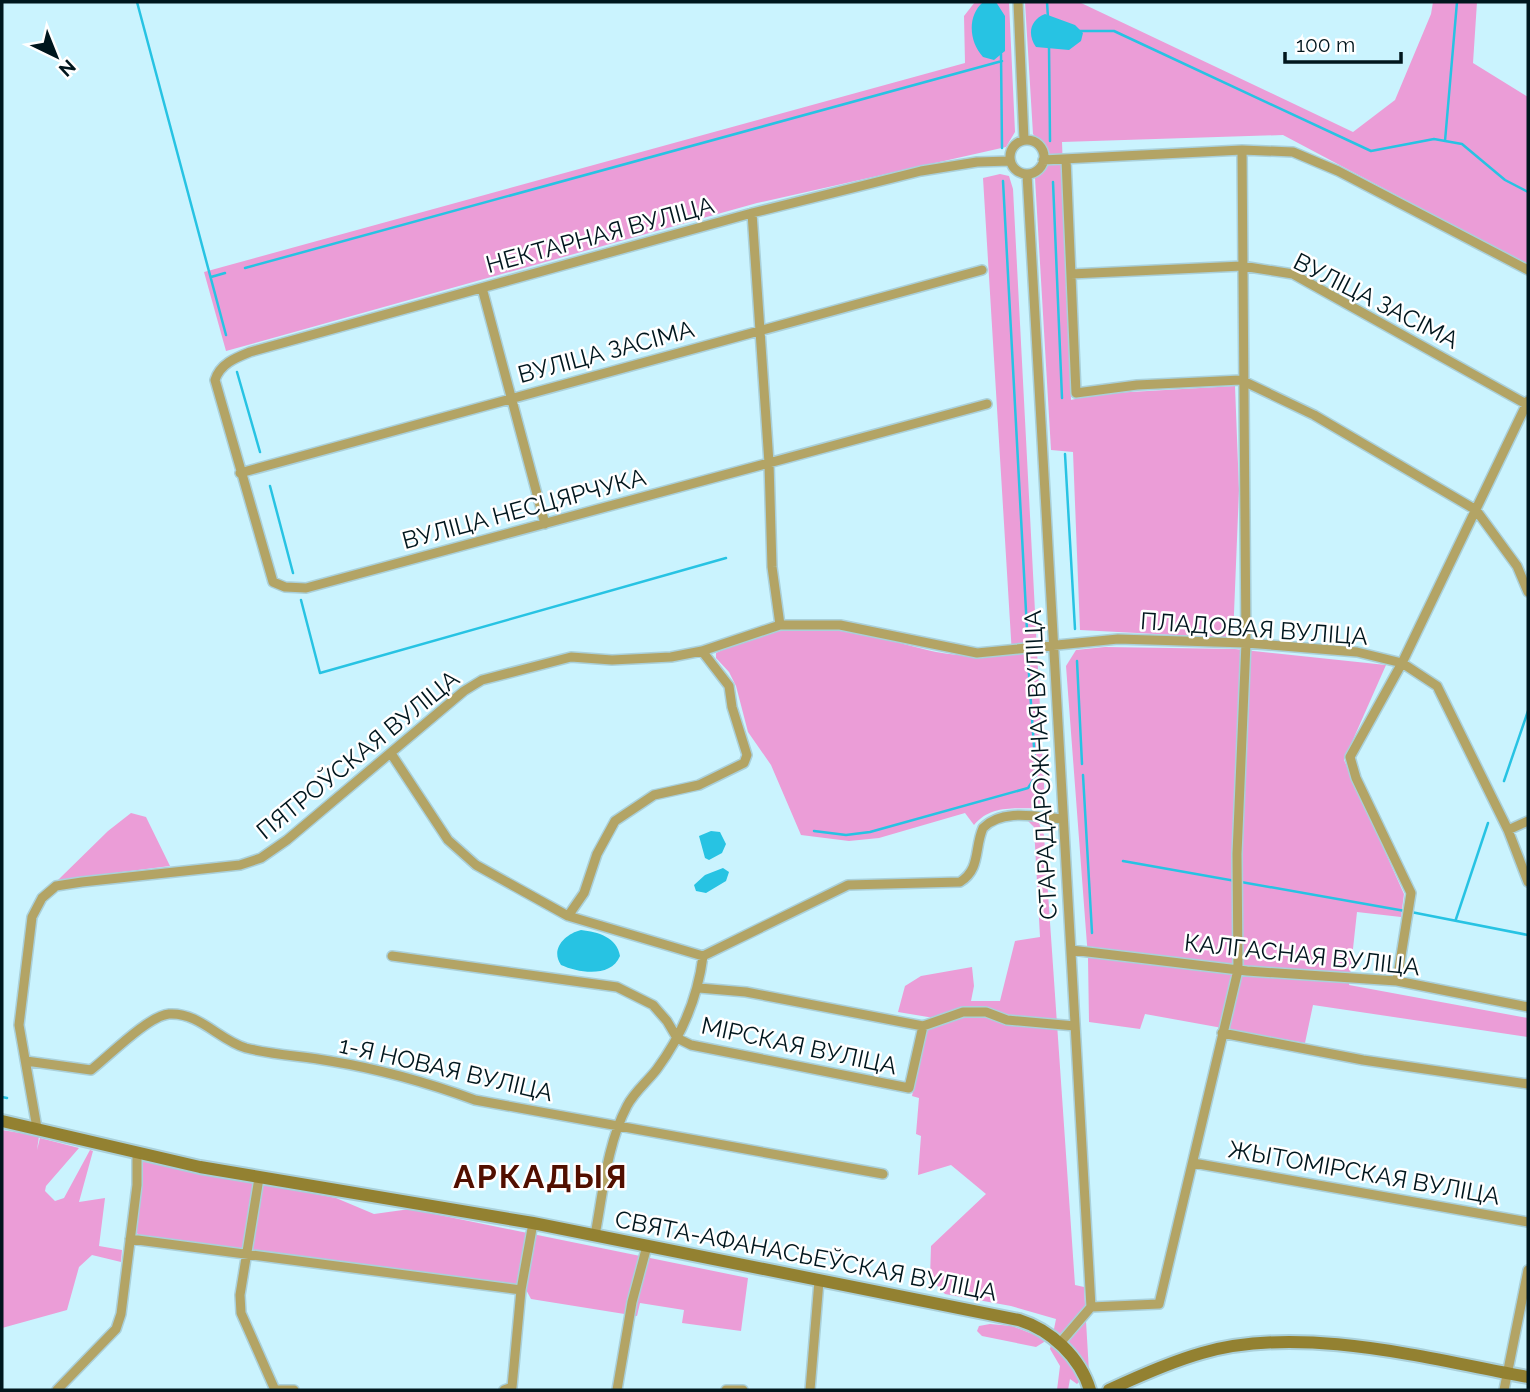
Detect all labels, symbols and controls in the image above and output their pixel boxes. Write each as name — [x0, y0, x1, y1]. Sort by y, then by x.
north arrow — [21, 21, 91, 91]
scale bar — [1285, 21, 1400, 65]
text: 100 m — [1296, 32, 1355, 57]
text: N — [55, 55, 80, 81]
street label: НЕКТАРНАЯ ВУЛІЦА — [483, 190, 717, 279]
street label: ВУЛІЦА ЗАСІМА — [1289, 246, 1464, 355]
street label: ВУЛІЦА ЗАСІМА — [515, 314, 697, 389]
street label: ВУЛІЦА НЕСЦЯРЧУКА — [399, 462, 649, 555]
street label: ПЛАДОВАЯ ВУЛІЦА — [1139, 606, 1369, 651]
street label: СТАРАДАРОЖНАЯ ВУЛІЦА — [1018, 610, 1063, 920]
street label: ПЯТРОЎСКАЯ ВУЛІЦА — [251, 664, 465, 845]
street label: КАЛГАСНАЯ ВУЛІЦА — [1183, 928, 1421, 981]
street label: МІРСКАЯ ВУЛІЦА — [699, 1011, 900, 1080]
street label: 1-Я НОВАЯ ВУЛІЦА — [336, 1030, 556, 1107]
street label: ЖЫТОМІРСКАЯ ВУЛІЦА — [1226, 1134, 1502, 1211]
district label: АРКАДЫЯ — [453, 1158, 629, 1195]
street label: СВЯТА-АФАНАСЬЕЎСКАЯ ВУЛІЦА — [613, 1204, 1000, 1307]

